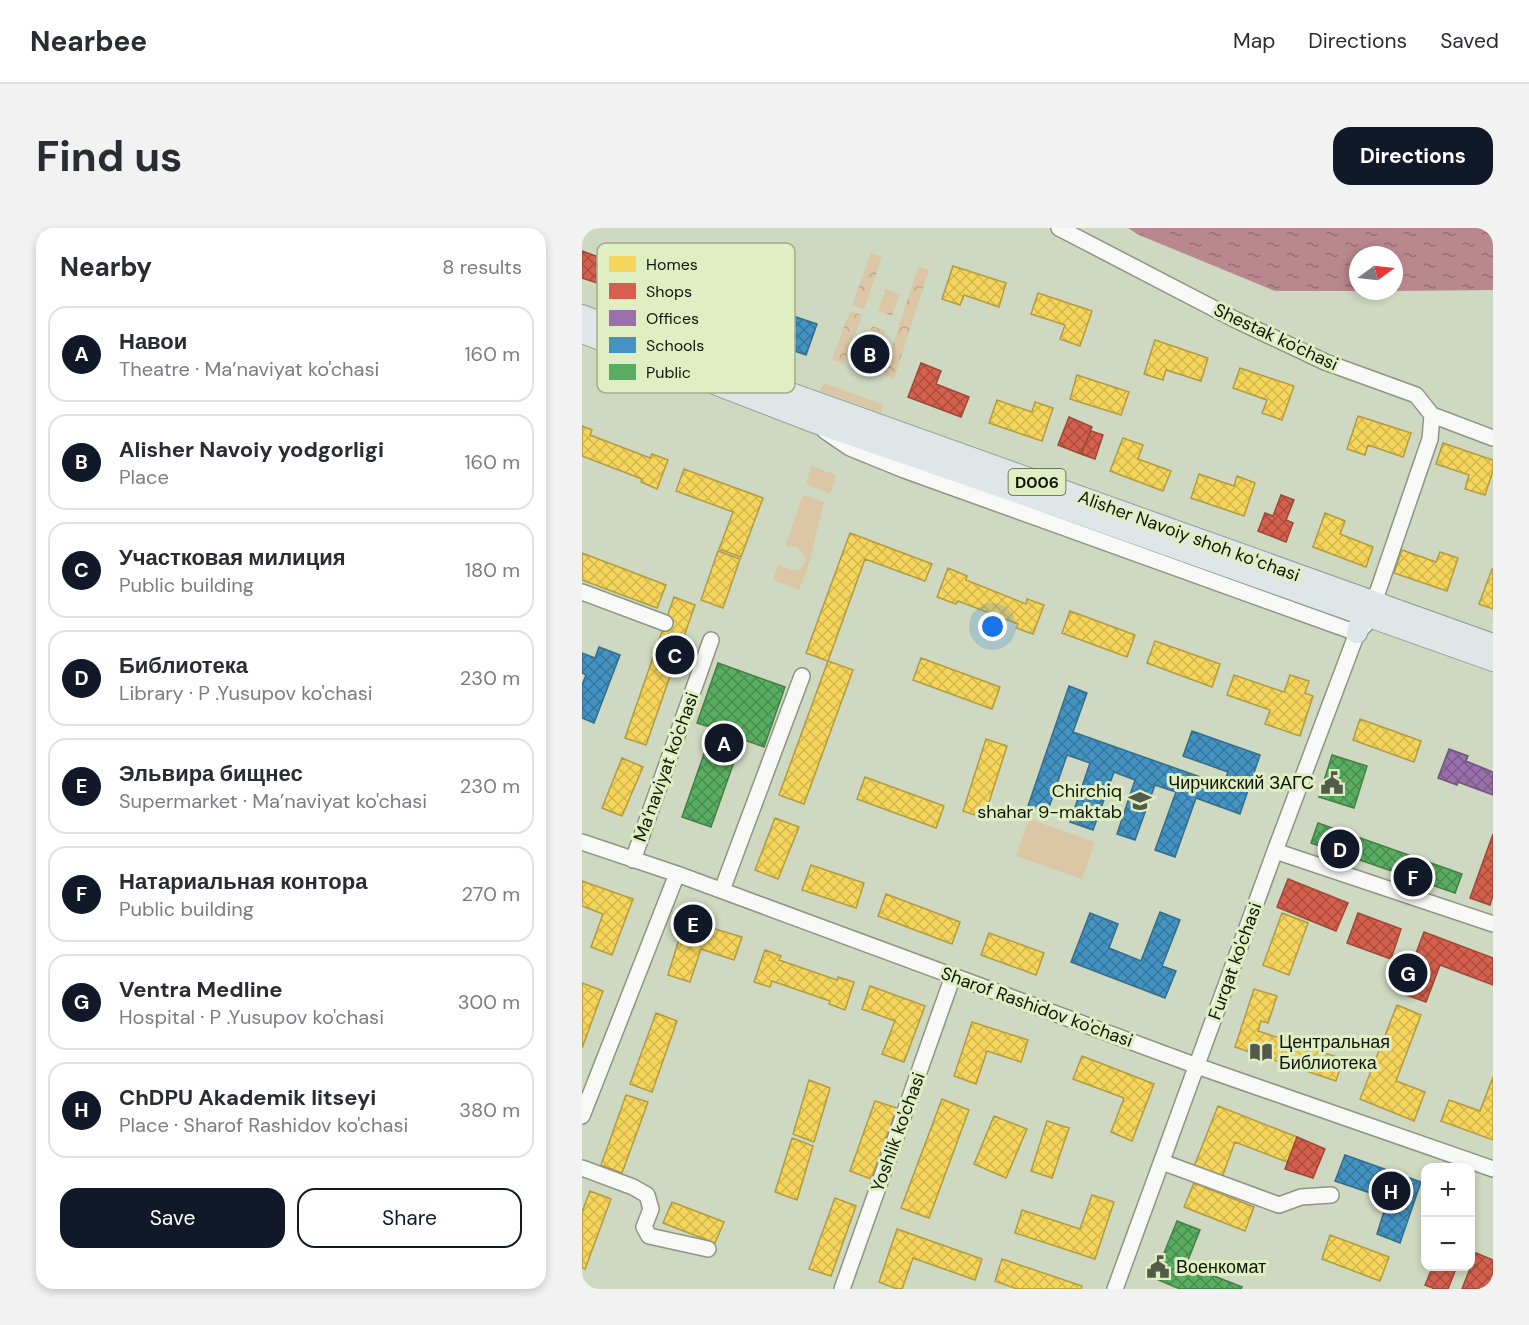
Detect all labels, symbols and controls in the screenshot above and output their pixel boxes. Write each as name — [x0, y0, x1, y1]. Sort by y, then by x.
text: Nearbee — [30, 23, 147, 60]
text: Map — [1233, 27, 1275, 55]
text: Directions — [1308, 27, 1407, 55]
text: Saved — [1440, 27, 1499, 55]
button: Directions — [1333, 127, 1493, 185]
text: Find us — [36, 129, 182, 184]
legend — [597, 243, 795, 393]
north arrow — [1349, 246, 1403, 300]
text: Nearby — [60, 250, 152, 284]
text: 8 results — [442, 254, 522, 280]
text: Homes — [646, 254, 698, 275]
text: Shops — [646, 281, 692, 302]
street label: Shestak ko'chasi — [1210, 298, 1342, 376]
text: Offices — [646, 308, 699, 329]
text: Навои — [119, 327, 187, 356]
pin: B — [850, 332, 890, 376]
text: Schools — [646, 335, 704, 356]
text: A — [74, 341, 89, 367]
text: 160 m — [464, 341, 520, 367]
text: Theatre · Ma’naviyat ko'chasi — [119, 356, 379, 382]
text: Public — [646, 362, 691, 383]
text: Alisher Navoiy yodgorligi — [119, 435, 384, 464]
text: B — [75, 449, 88, 475]
text: 160 m — [464, 449, 520, 475]
text: Place — [119, 464, 169, 490]
road number: D006 — [1008, 469, 1066, 495]
street label: Alisher Navoiy shoh koʻchasi — [1075, 485, 1303, 587]
text: Участковая милиция — [119, 543, 346, 572]
text: C — [74, 557, 89, 583]
text: 180 m — [465, 557, 520, 583]
text: Public building — [119, 572, 254, 598]
your location — [978, 612, 1007, 641]
pin: C — [656, 632, 694, 678]
text: Библиотека — [119, 651, 248, 680]
text: D — [74, 665, 89, 691]
text: 230 m — [460, 665, 520, 691]
text: Library · P .Yusupov ko'chasi — [119, 680, 373, 706]
street label: Ma’naviyat ko'chasi — [628, 689, 704, 845]
pin: A — [704, 720, 744, 766]
text: Эльвира бищнес — [119, 759, 303, 788]
public building icon: Чирчикский ЗАГС — [1319, 770, 1345, 796]
place label: Чирчикский ЗАГС — [1168, 771, 1314, 795]
text: E — [76, 773, 87, 799]
text: 230 m — [460, 773, 520, 799]
place label: Chirchiq shahar 9-maktab — [977, 779, 1122, 824]
text: Supermarket · Ma’naviyat ko'chasi — [119, 788, 427, 814]
school or university icon: Chirchiq shahar 9-maktab — [1127, 788, 1153, 814]
pin: D — [1320, 826, 1359, 872]
pin: F — [1394, 854, 1432, 900]
text: Натариальная контора — [119, 867, 367, 896]
text: F — [76, 881, 87, 907]
text: 270 m — [462, 881, 520, 907]
text: Public building — [119, 896, 254, 922]
street label: Furqat ko'chasi — [1203, 899, 1267, 1023]
pin: E — [674, 902, 712, 946]
pin: G — [1388, 950, 1428, 996]
street label: Sharof Rashidov ko'chasi — [938, 961, 1136, 1053]
text: Ventra Medline — [119, 975, 283, 1004]
text: G — [74, 989, 89, 1015]
text: 300 m — [458, 989, 520, 1015]
text: Hospital · P .Yusupov ko'chasi — [119, 1004, 384, 1030]
place label: Центральная Библиотека — [1279, 1030, 1390, 1075]
library icon: Центральная Библиотека — [1248, 1039, 1274, 1065]
street label: Yoshlik ko'chasi — [865, 1069, 931, 1195]
text: ChDPU Akademik litseyi — [119, 1083, 376, 1112]
text: H — [74, 1097, 89, 1123]
text: 380 m — [459, 1097, 520, 1123]
text: Place · Sharof Rashidov ko'chasi — [119, 1112, 408, 1138]
map controls — [1421, 1163, 1475, 1271]
button: + — [1421, 1163, 1475, 1217]
pin: H — [1372, 1168, 1410, 1214]
button: Save — [60, 1188, 285, 1248]
button: Share — [297, 1188, 522, 1248]
button: − — [1421, 1217, 1475, 1271]
public building icon: Военкомат — [1145, 1254, 1171, 1280]
place label: Военкомат — [1176, 1255, 1266, 1279]

